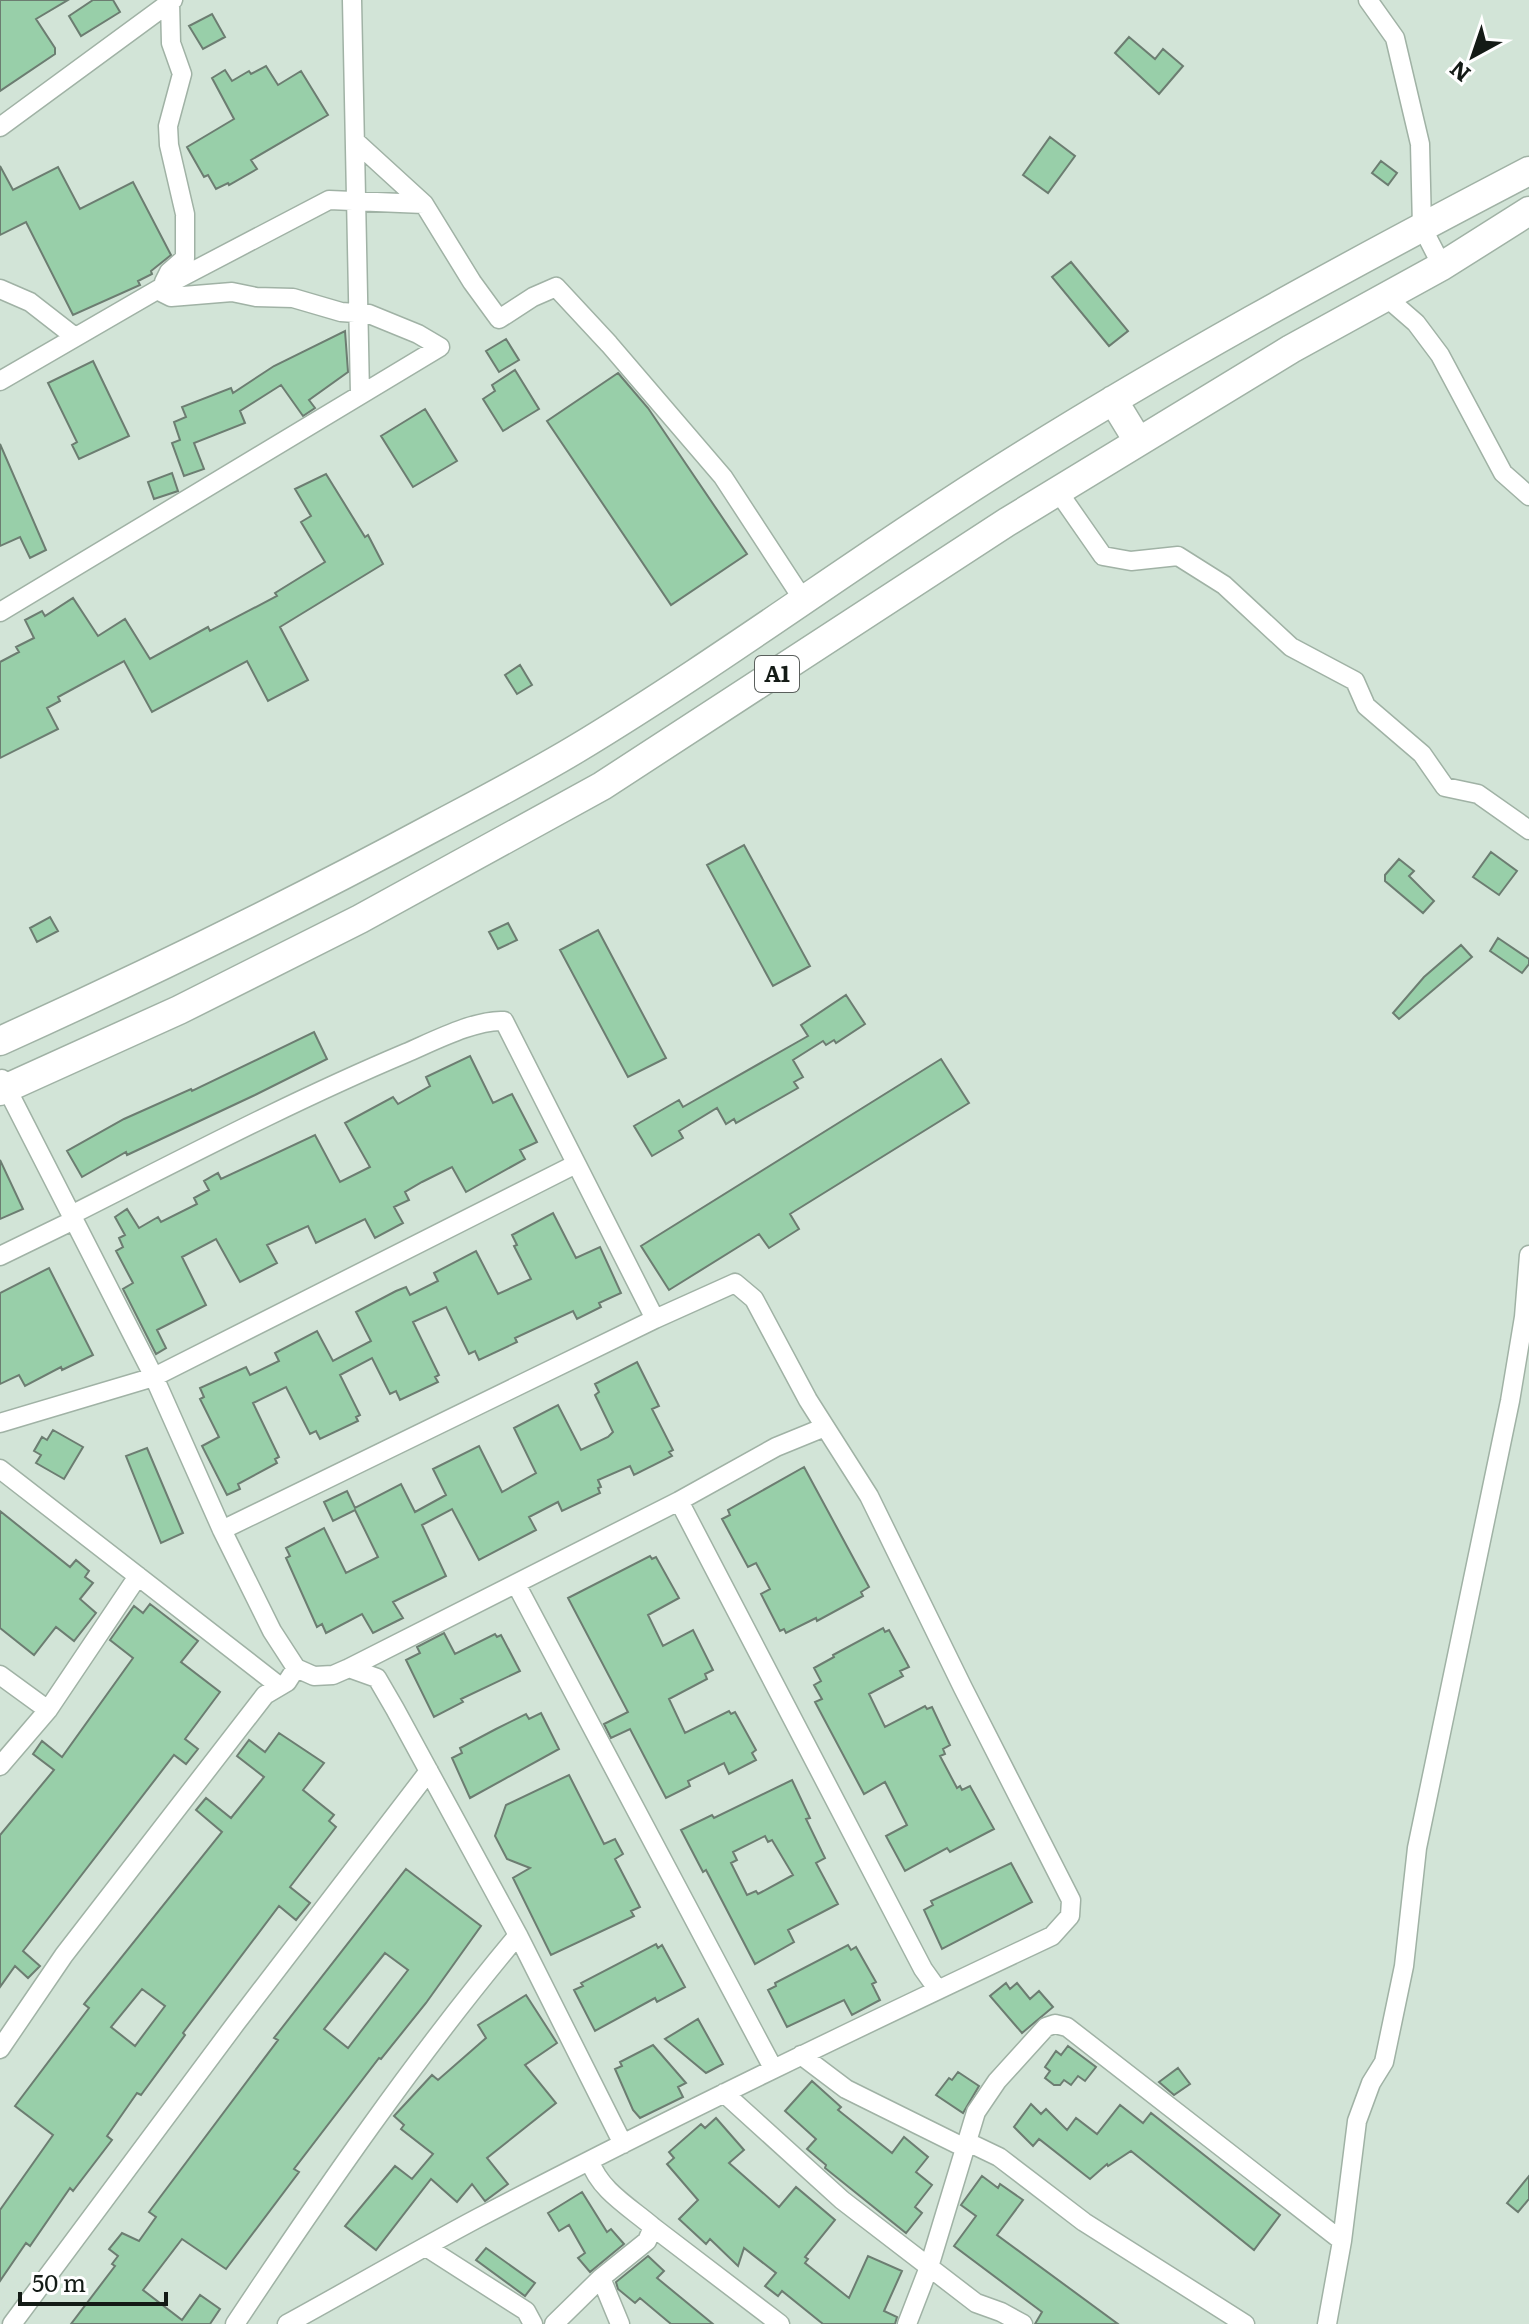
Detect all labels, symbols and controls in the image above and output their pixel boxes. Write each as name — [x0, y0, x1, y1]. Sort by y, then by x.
north arrow — [1433, 16, 1513, 96]
text: N — [1442, 54, 1477, 91]
road number: A1 — [755, 656, 799, 692]
scale bar — [20, 2256, 166, 2306]
text: 50 m — [32, 2264, 86, 2299]

